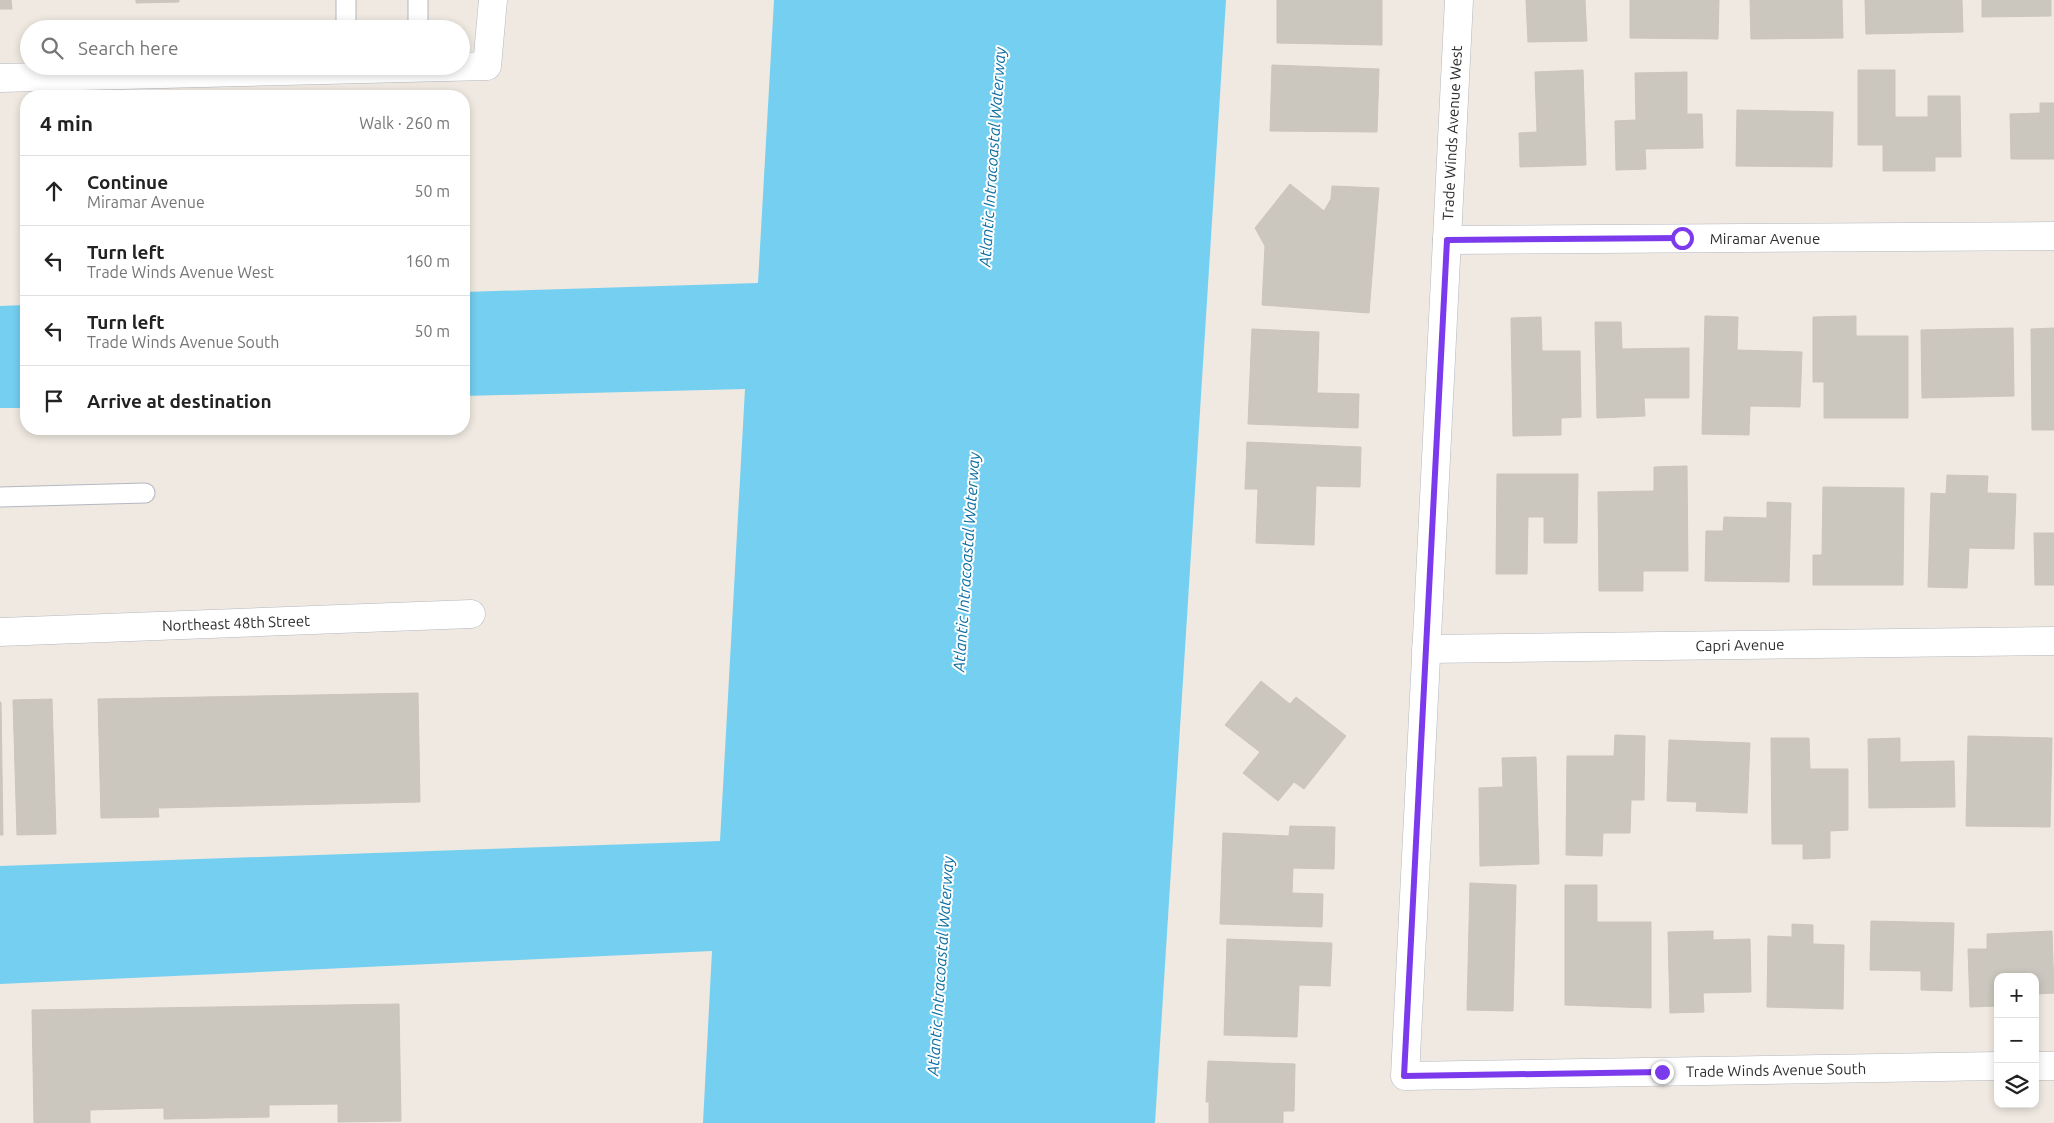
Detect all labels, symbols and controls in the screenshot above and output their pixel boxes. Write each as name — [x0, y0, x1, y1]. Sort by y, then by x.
search box — [20, 20, 470, 75]
icon: search — [38, 34, 66, 62]
text: Search here — [78, 37, 178, 59]
street label: Trade Winds Avenue West — [1439, 45, 1465, 221]
water label: Atlantic Intracoastal Waterway — [975, 46, 1009, 268]
text: 4 min — [40, 111, 93, 135]
text: Walk · 260 m — [359, 114, 450, 132]
text: Continue — [87, 171, 168, 193]
icon: ahead — [40, 177, 68, 205]
text: 50 m — [414, 182, 450, 200]
text: Miramar Avenue — [87, 193, 205, 211]
route start — [1671, 227, 1694, 250]
street label: Miramar Avenue — [1710, 230, 1820, 247]
text: Turn left — [87, 241, 165, 263]
icon: left — [40, 247, 68, 275]
text: 160 m — [405, 252, 450, 270]
text: Trade Winds Avenue West — [87, 263, 274, 281]
text: Turn left — [87, 311, 165, 333]
icon: left — [40, 317, 68, 345]
text: 50 m — [414, 322, 450, 340]
text: Trade Winds Avenue South — [87, 333, 279, 351]
icon: arrive — [40, 387, 68, 415]
text: Arrive at destination — [87, 390, 272, 412]
water label: Atlantic Intracoastal Waterway — [949, 451, 983, 673]
street label: Northeast 48th Street — [162, 612, 310, 634]
street label: Capri Avenue — [1695, 636, 1785, 654]
water label: Atlantic Intracoastal Waterway — [923, 855, 957, 1077]
map controls — [1994, 973, 2039, 1108]
button: + — [1994, 973, 2039, 1018]
button: − — [1994, 1018, 2039, 1063]
street label: Trade Winds Avenue South — [1686, 1060, 1866, 1080]
route end — [1651, 1061, 1674, 1084]
button: layers — [1994, 1063, 2039, 1108]

